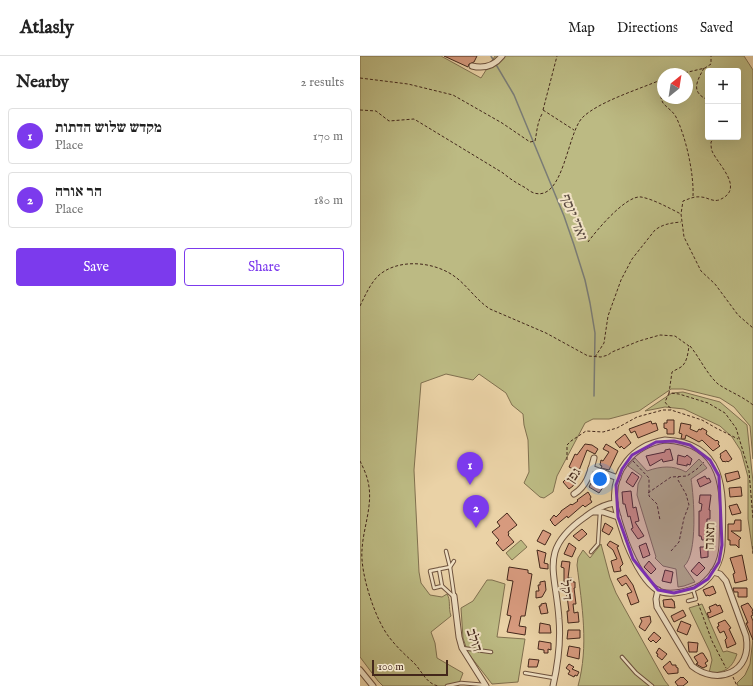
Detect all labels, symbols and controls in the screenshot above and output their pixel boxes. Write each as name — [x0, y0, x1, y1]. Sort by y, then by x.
text: Atlasly — [20, 16, 74, 40]
text: Map — [568, 19, 595, 37]
text: Directions — [617, 19, 678, 37]
text: Saved — [700, 19, 733, 37]
north arrow — [657, 68, 693, 104]
map controls — [705, 68, 741, 140]
button: + — [705, 68, 741, 104]
text: Nearby — [16, 72, 69, 93]
text: 2 results — [300, 74, 344, 91]
button: − — [705, 104, 741, 140]
text: מקדש שלוש הדתות — [55, 118, 162, 137]
text: 1 — [28, 128, 32, 145]
text: 170 m — [313, 128, 343, 145]
text: Place — [55, 137, 83, 154]
text: הר אורה — [55, 182, 102, 201]
water label: ואדי יוסף — [556, 190, 592, 243]
text: 2 — [27, 192, 33, 209]
text: 180 m — [314, 192, 343, 209]
text: Place — [55, 201, 83, 218]
button: Save — [16, 248, 176, 286]
button: Share — [184, 248, 344, 286]
pin: 1 — [457, 452, 483, 485]
street label: גפן — [562, 464, 586, 487]
your location — [590, 469, 610, 489]
pin: 2 — [463, 495, 489, 528]
street label: תאנה — [701, 522, 719, 550]
street label: דקל — [556, 579, 576, 602]
street label: דולב — [462, 626, 486, 654]
scale bar — [372, 658, 448, 677]
text: 100 m — [378, 660, 404, 674]

